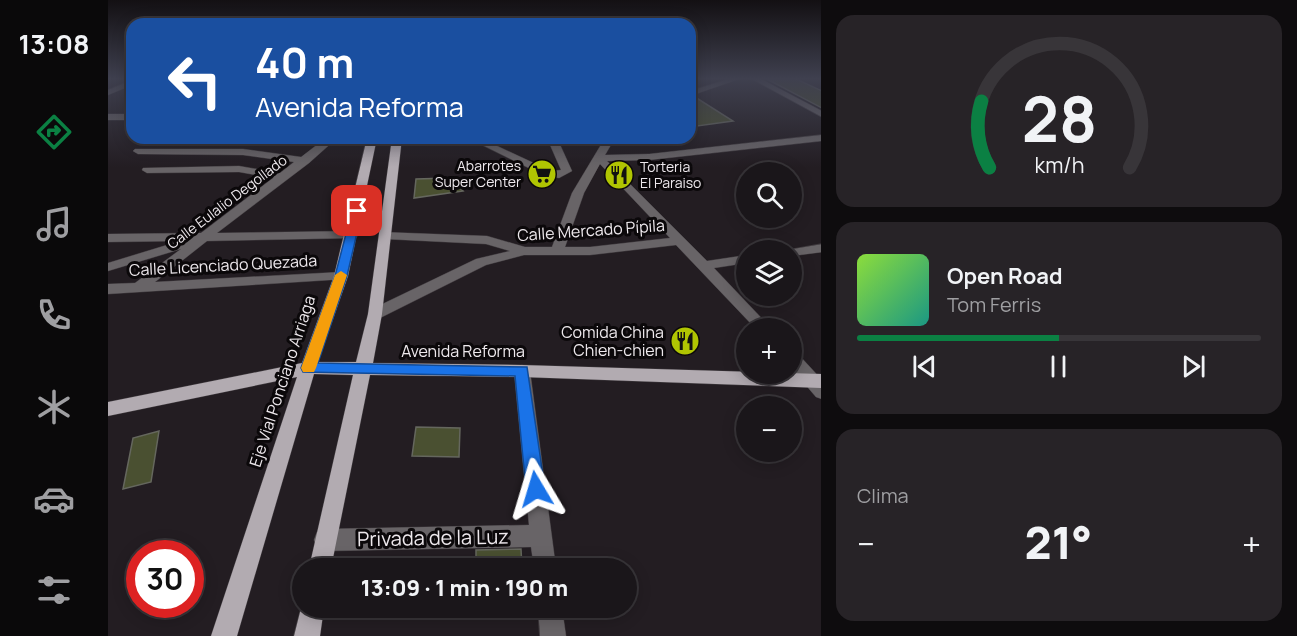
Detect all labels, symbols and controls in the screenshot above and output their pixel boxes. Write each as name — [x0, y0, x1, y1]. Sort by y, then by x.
text: 13:08 — [18, 25, 90, 62]
text: 40 m — [255, 33, 354, 91]
icon: left — [156, 42, 234, 120]
text: 28 — [1021, 75, 1097, 161]
text: Avenida Reforma — [255, 88, 464, 125]
icon: directions — [33, 111, 75, 153]
street label: Calle Eulalio Degollado — [163, 150, 290, 253]
text: km/h — [1034, 150, 1084, 179]
place label: Abarrotes Super Center — [435, 156, 521, 191]
place label: Torteria El Paraiso — [640, 157, 701, 192]
supermarket icon: Abarrotes Super Center — [526, 158, 558, 190]
restaurant icon: Torteria El Paraiso — [603, 159, 635, 191]
map controls — [736, 162, 802, 462]
button: search — [736, 162, 802, 228]
pin — [331, 185, 382, 236]
icon: arrive — [340, 194, 373, 227]
icon: music — [33, 203, 75, 245]
street label: Calle Mercado Pípila — [516, 214, 666, 246]
button: layers — [736, 240, 802, 306]
street label: Calle Licenciado Quezada — [128, 249, 318, 281]
text: Open Road — [947, 261, 1062, 291]
text: Tom Ferris — [947, 291, 1041, 318]
street label: Eje Vial Ponciano Arriaga — [244, 292, 320, 470]
icon: phone — [33, 294, 75, 336]
button: + — [736, 318, 802, 384]
place label: Comida China Chien-chien — [561, 321, 664, 361]
restaurant icon: Comida China Chien-chien — [669, 325, 701, 357]
street label: Avenida Reforma — [401, 340, 525, 362]
icon: previous — [908, 350, 941, 383]
icon: pause — [1042, 350, 1075, 383]
icon: next — [1177, 350, 1210, 383]
icon: climate — [33, 386, 75, 428]
button: − — [736, 396, 802, 462]
position arrow — [504, 457, 568, 521]
icon: car — [33, 478, 75, 520]
text: Clima — [857, 482, 909, 509]
text: 21° — [1024, 511, 1092, 573]
text: − — [857, 521, 875, 566]
text: + — [1242, 521, 1261, 566]
street label: Privada de la Luz — [357, 523, 509, 552]
speed limit sign: 30 — [126, 540, 204, 618]
icon: filters — [33, 569, 75, 611]
text: 13:09 · 1 min · 190 m — [361, 573, 568, 603]

